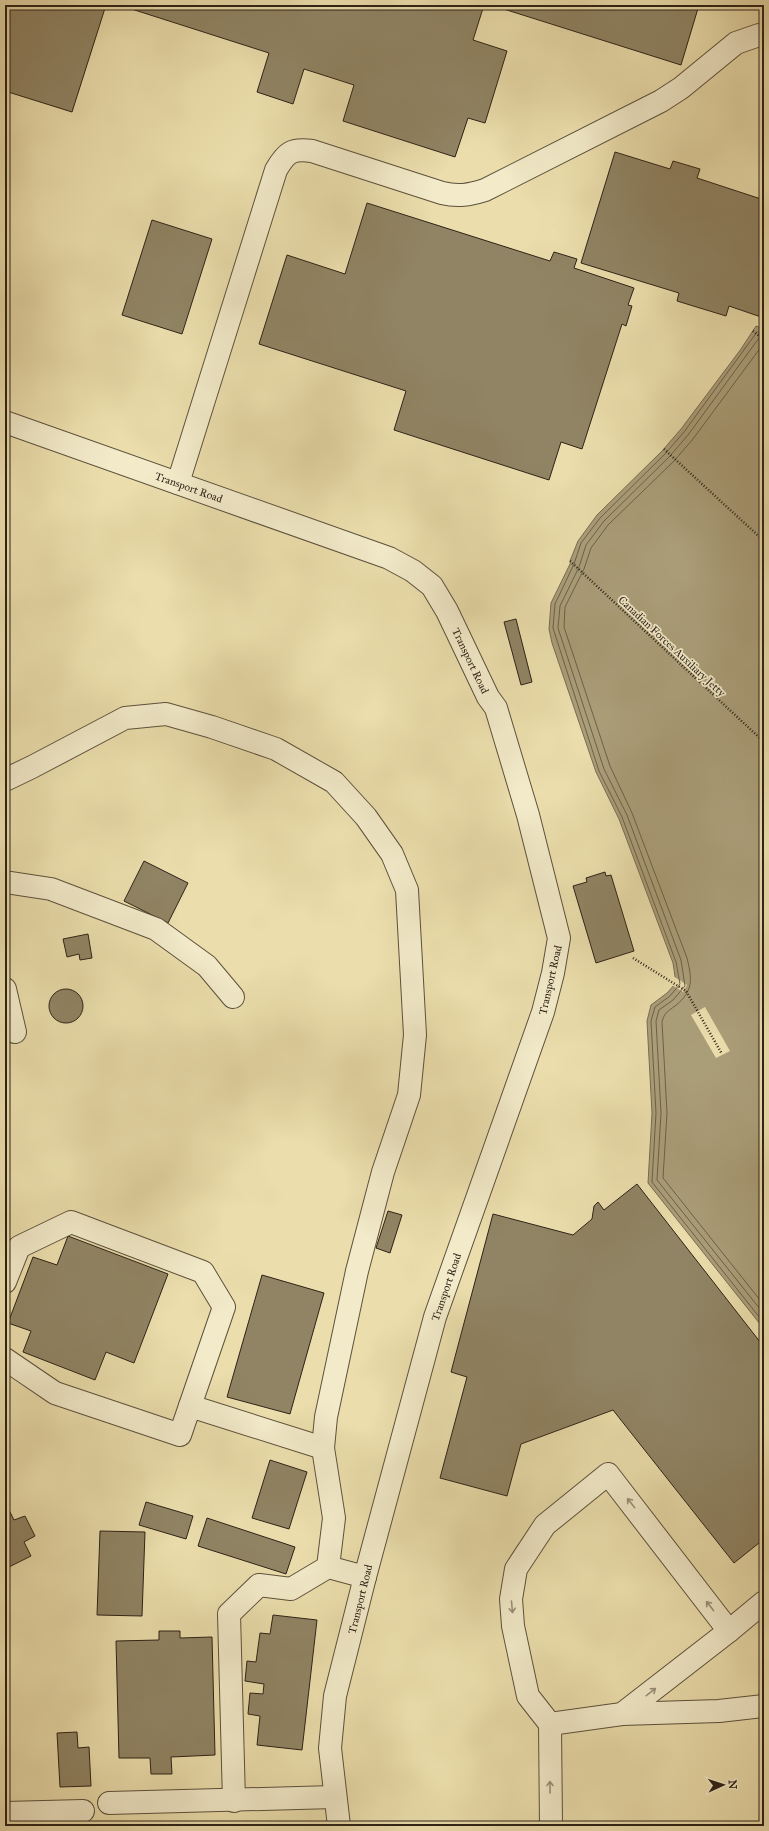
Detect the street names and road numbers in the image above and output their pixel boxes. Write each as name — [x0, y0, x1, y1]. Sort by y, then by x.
street label: Transport Road — [153, 470, 225, 506]
street label: Canadian Forces Auxiliary Jetty — [615, 593, 728, 701]
street label: Transport Road — [449, 626, 492, 696]
street label: Transport Road — [536, 944, 565, 1016]
street label: Transport Road — [429, 1251, 464, 1323]
street label: Transport Road — [346, 1563, 375, 1635]

